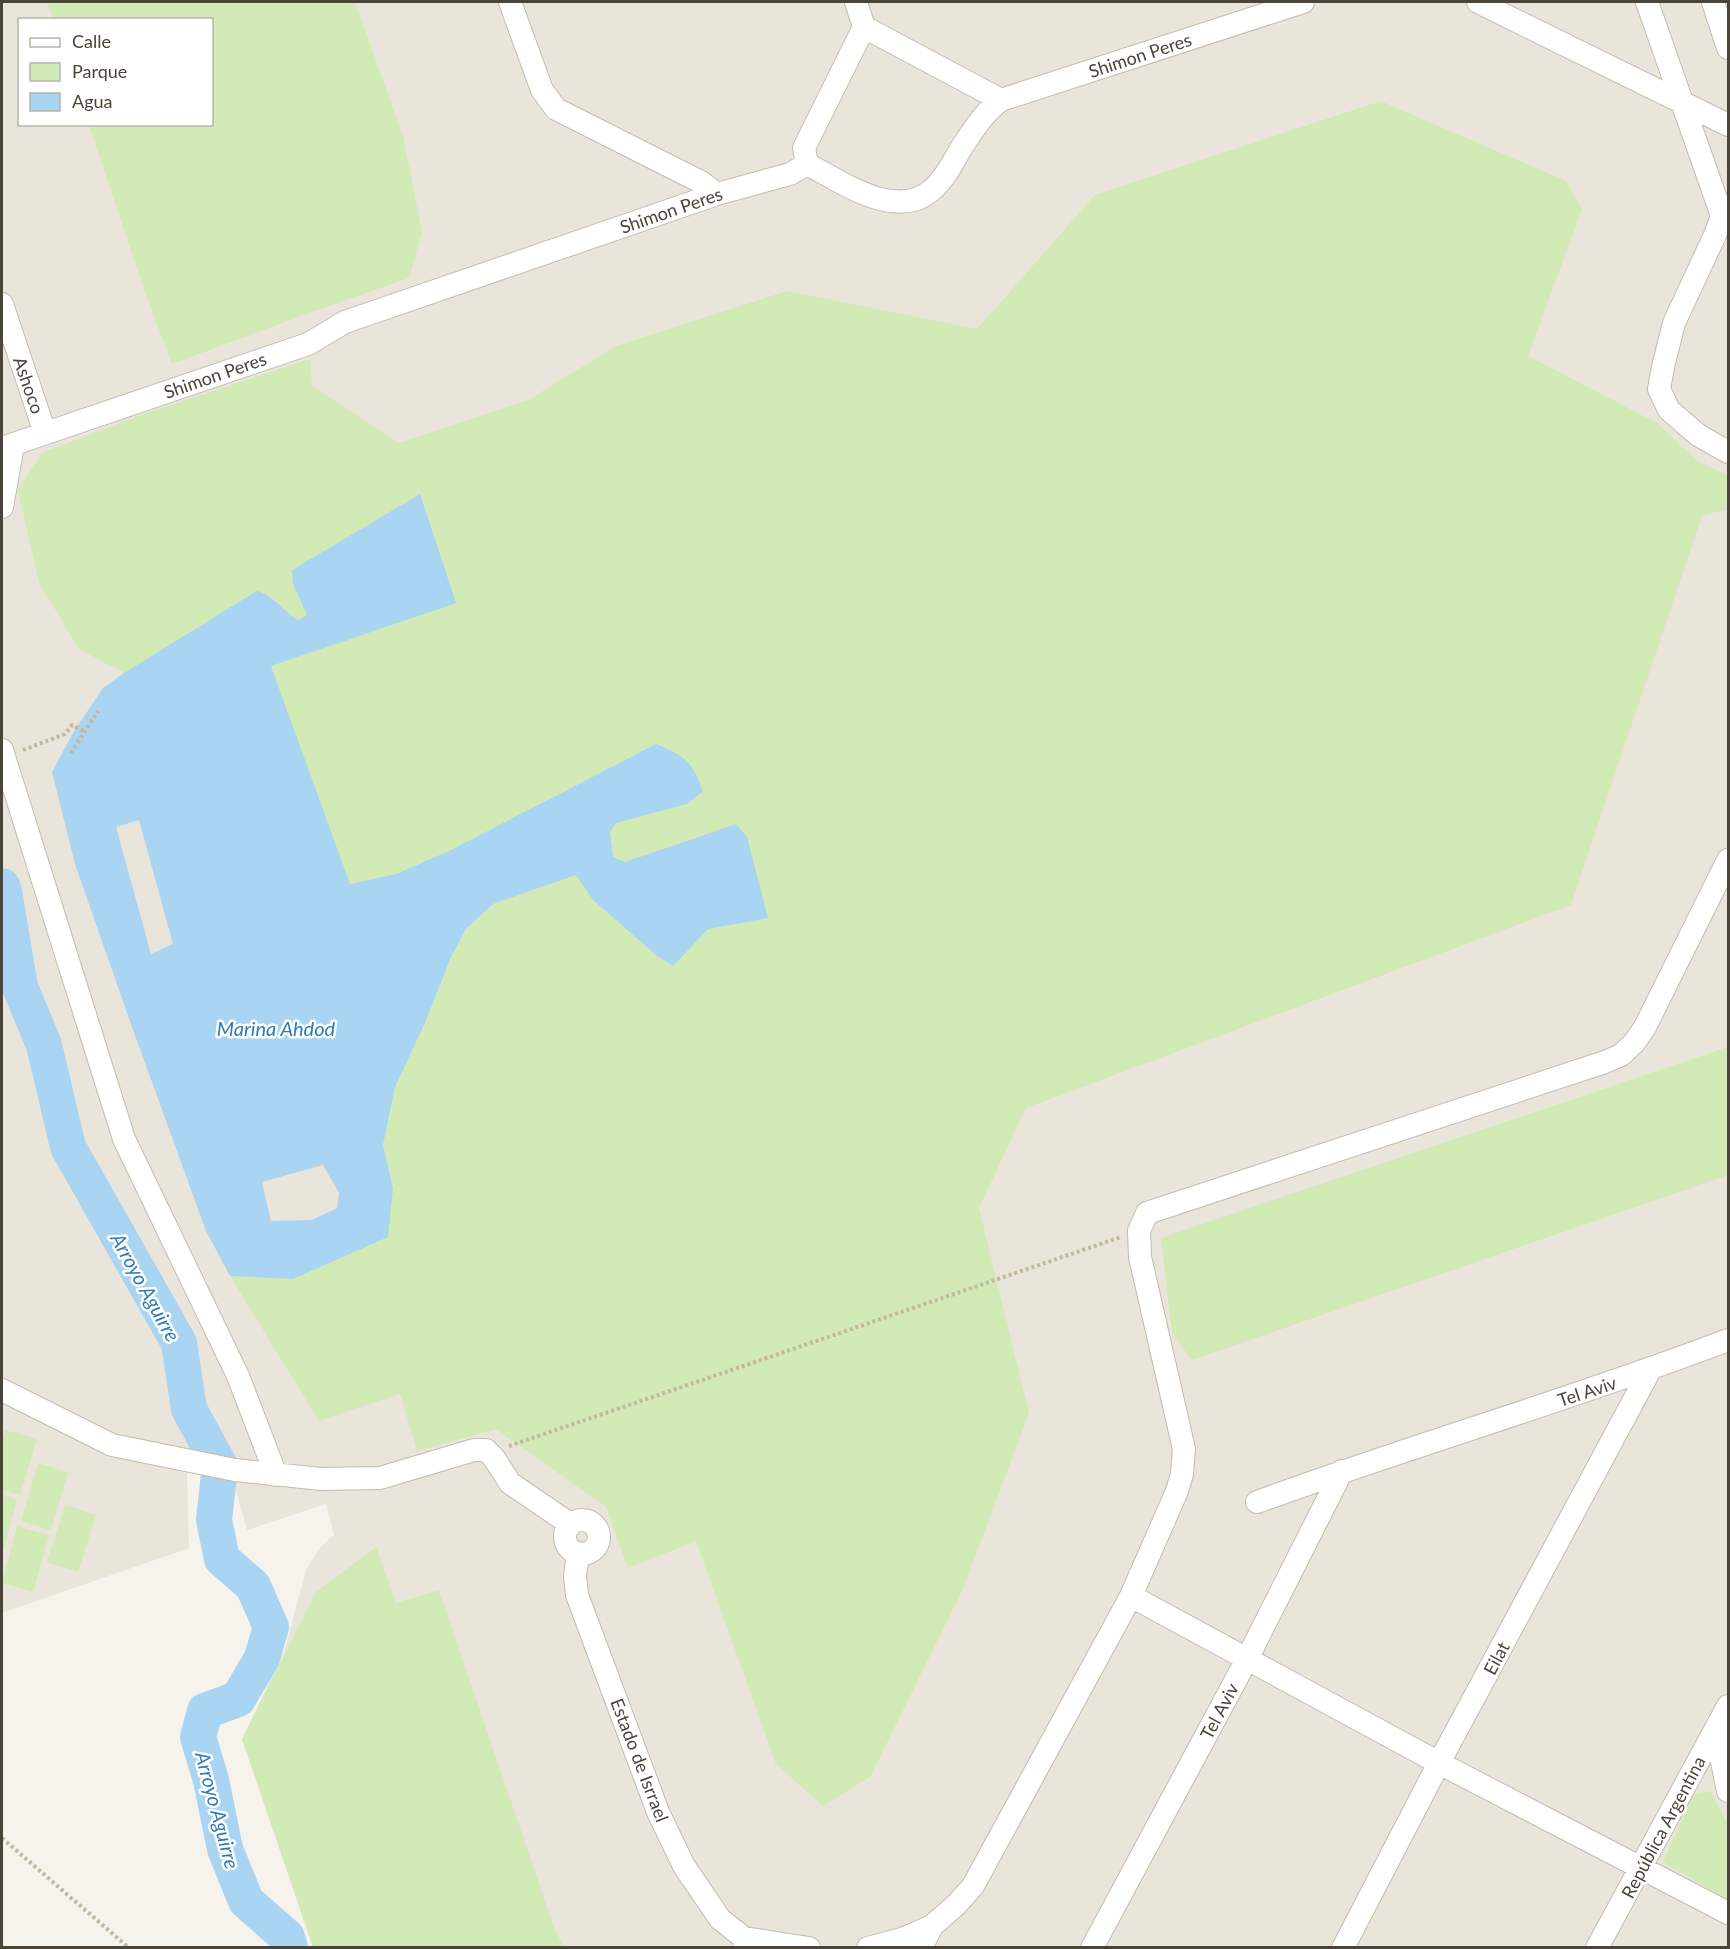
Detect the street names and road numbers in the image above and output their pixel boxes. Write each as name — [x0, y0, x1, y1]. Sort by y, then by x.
street label: Shimon Peres — [1086, 28, 1194, 82]
street label: Shimon Peres — [617, 182, 725, 238]
street label: Shimon Peres — [161, 347, 269, 403]
street label: Ashoco — [9, 354, 49, 416]
street label: Tel Aviv — [1555, 1371, 1620, 1411]
street label: Eilat — [1478, 1637, 1514, 1678]
street label: Tel Aviv — [1195, 1678, 1243, 1743]
street label: Estado de Isrrael — [606, 1695, 674, 1825]
street label: República Argentina — [1616, 1752, 1710, 1902]

